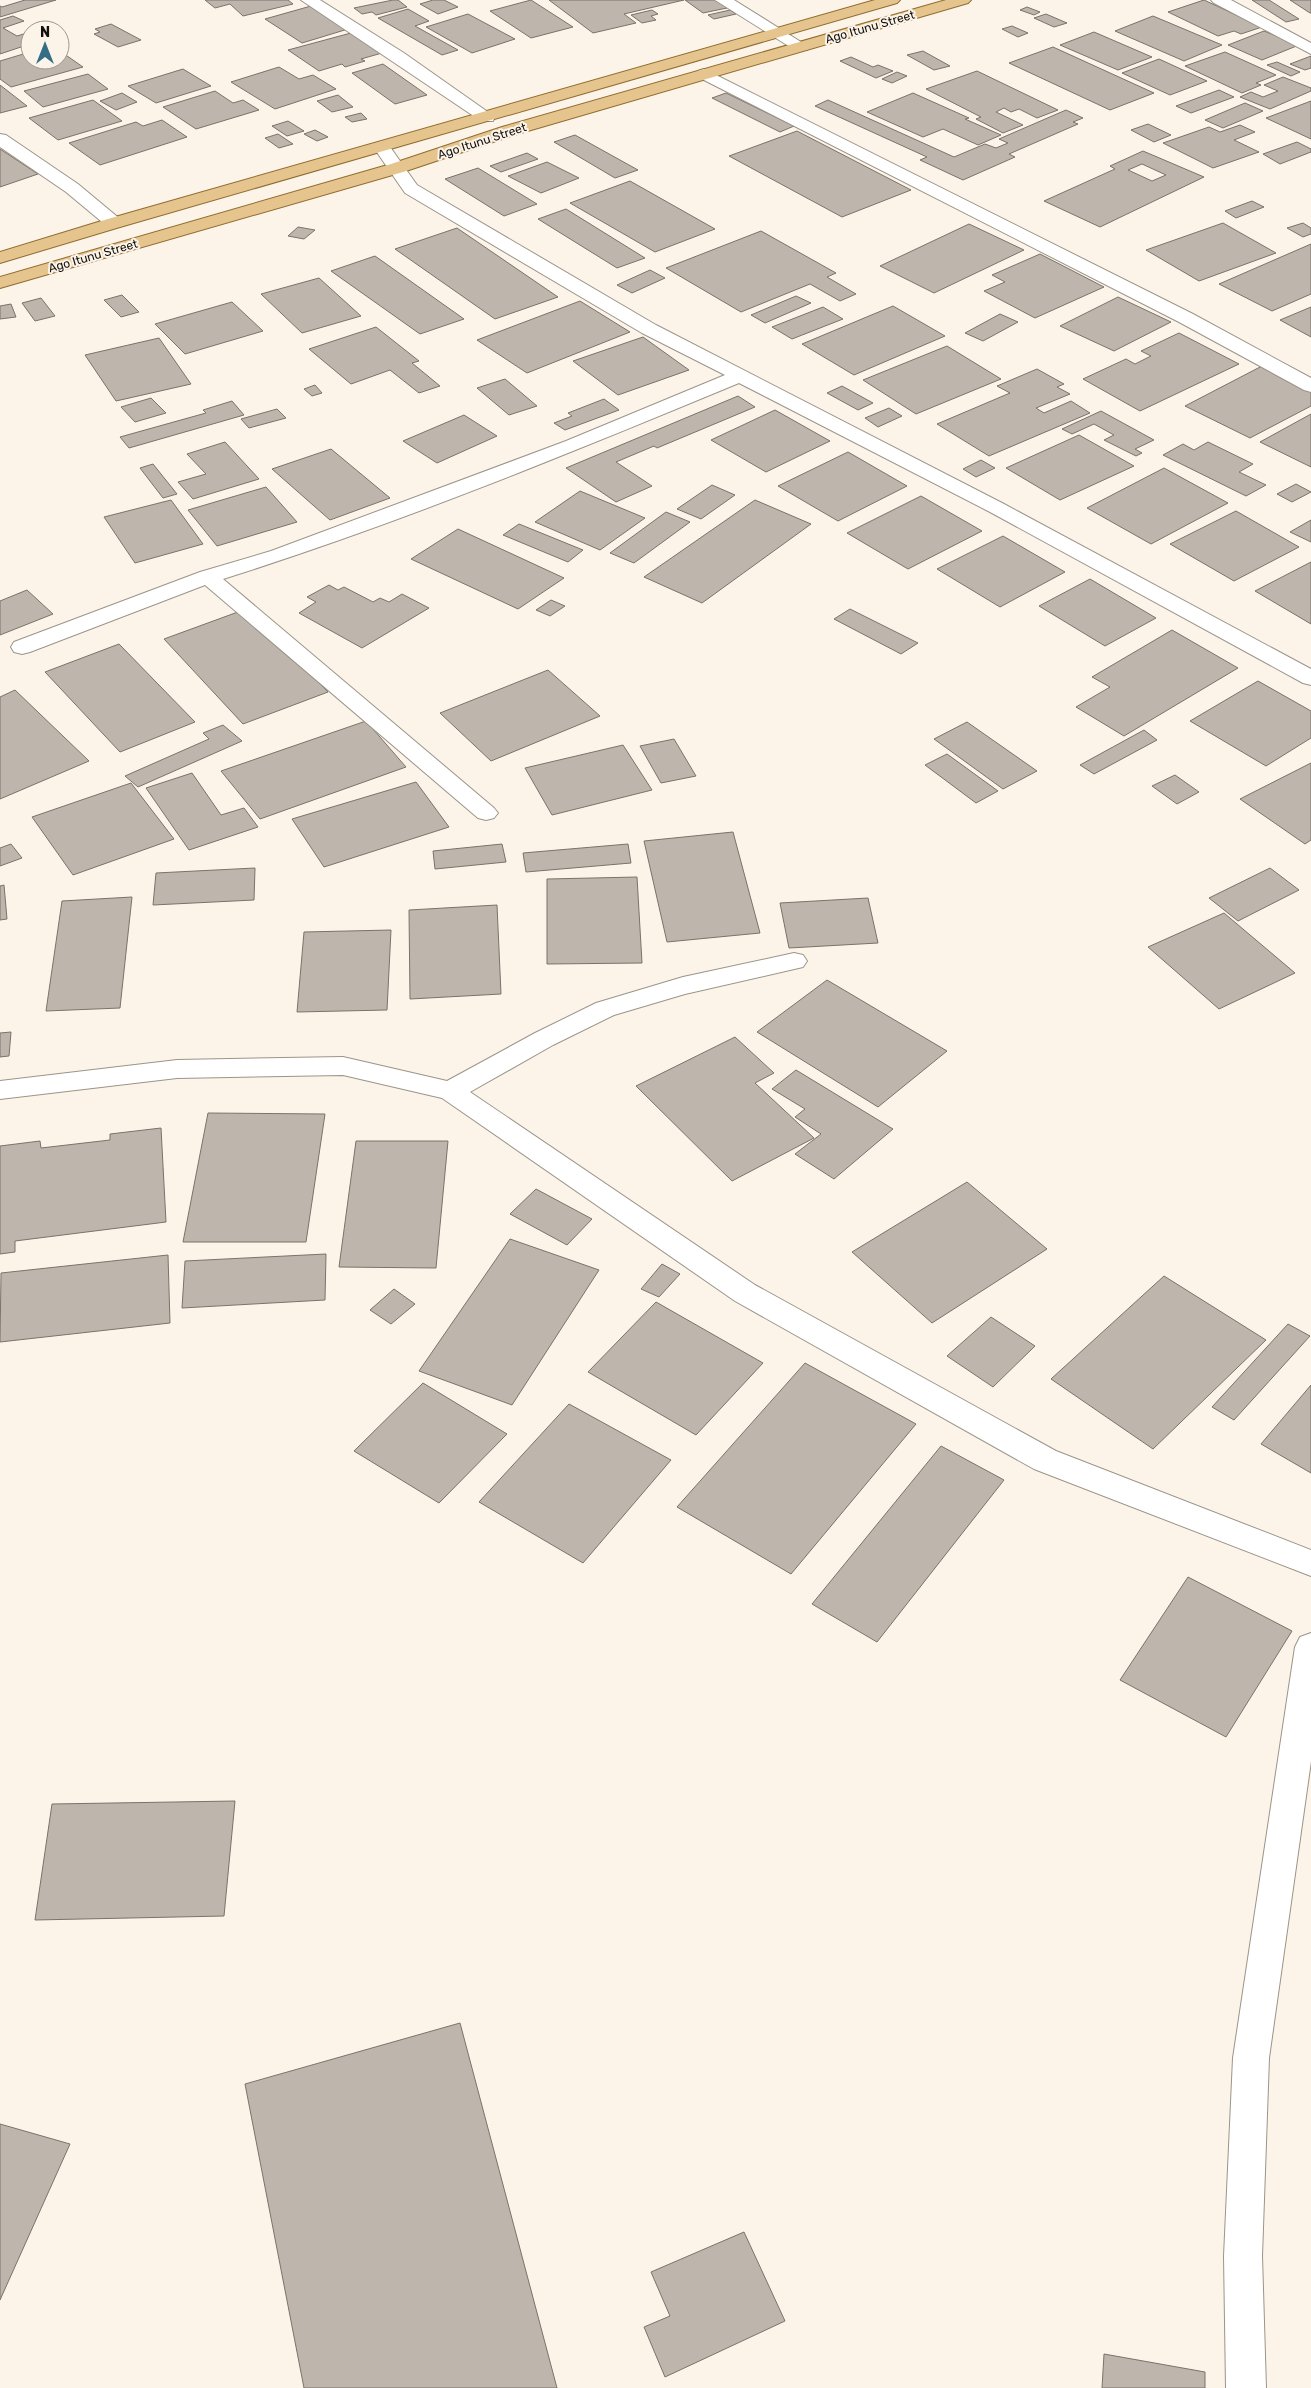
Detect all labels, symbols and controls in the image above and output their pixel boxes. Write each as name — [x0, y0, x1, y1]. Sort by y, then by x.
street label: Ago Itunu Street — [824, 7, 917, 46]
north arrow — [20, 20, 70, 70]
text: N — [40, 24, 50, 41]
street label: Ago Itunu Street — [436, 120, 528, 162]
street label: Ago Itunu Street — [47, 236, 140, 275]

